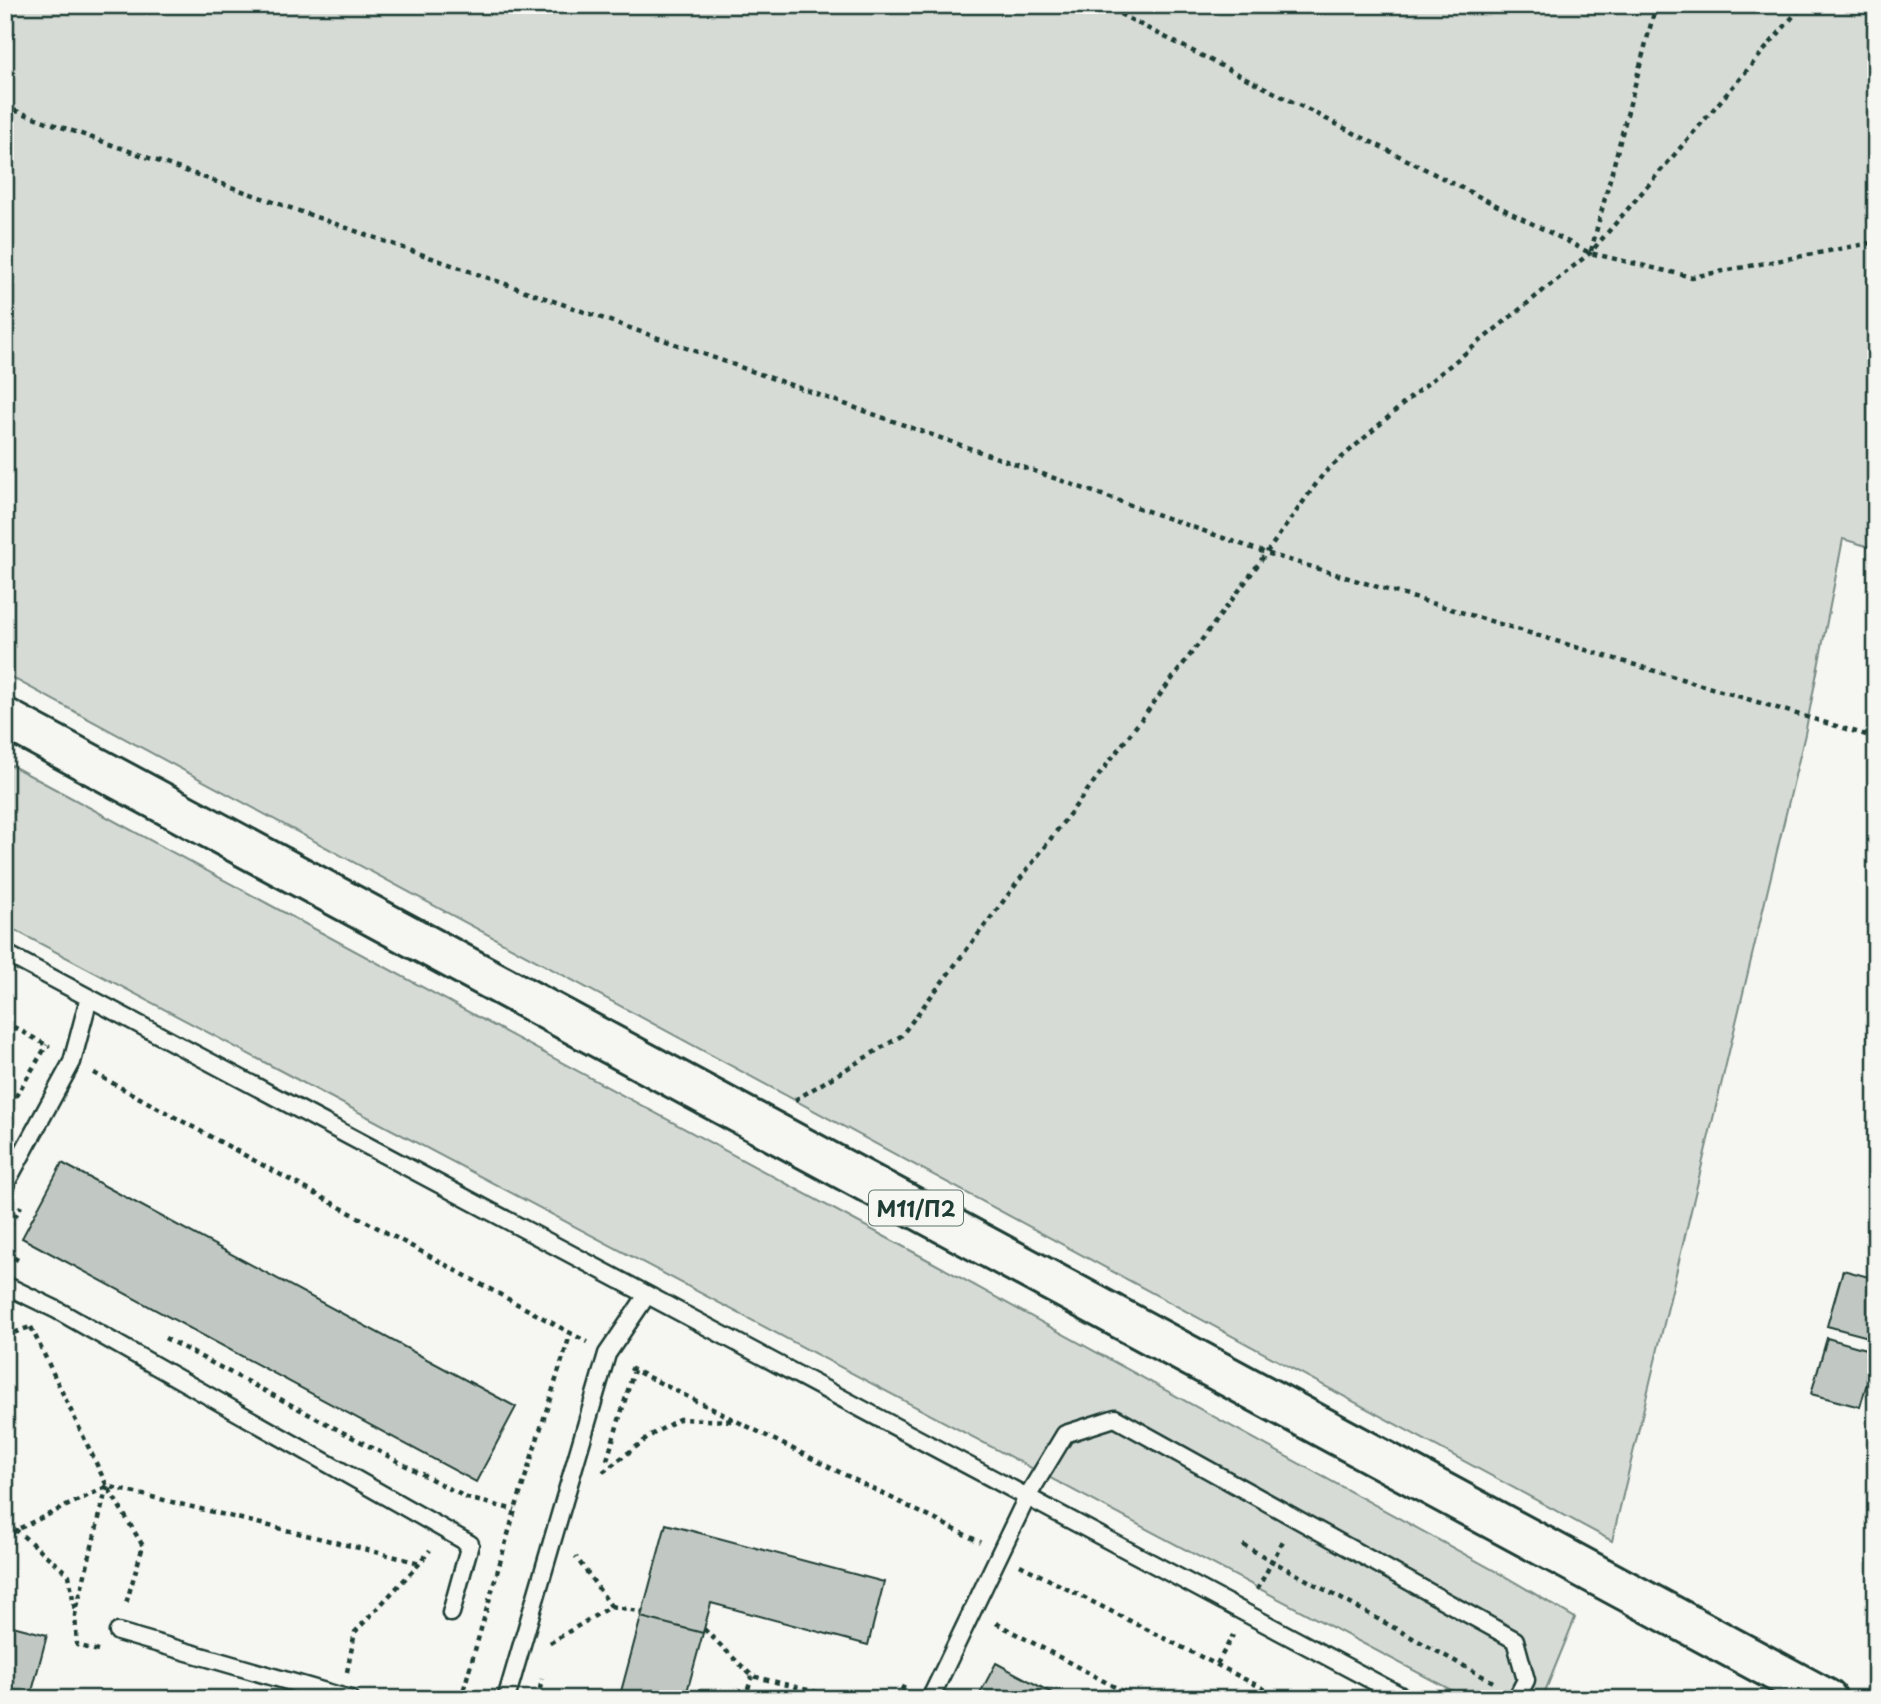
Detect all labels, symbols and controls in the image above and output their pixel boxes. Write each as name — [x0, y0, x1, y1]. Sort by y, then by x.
road number: М11/П2 — [869, 1190, 963, 1226]

